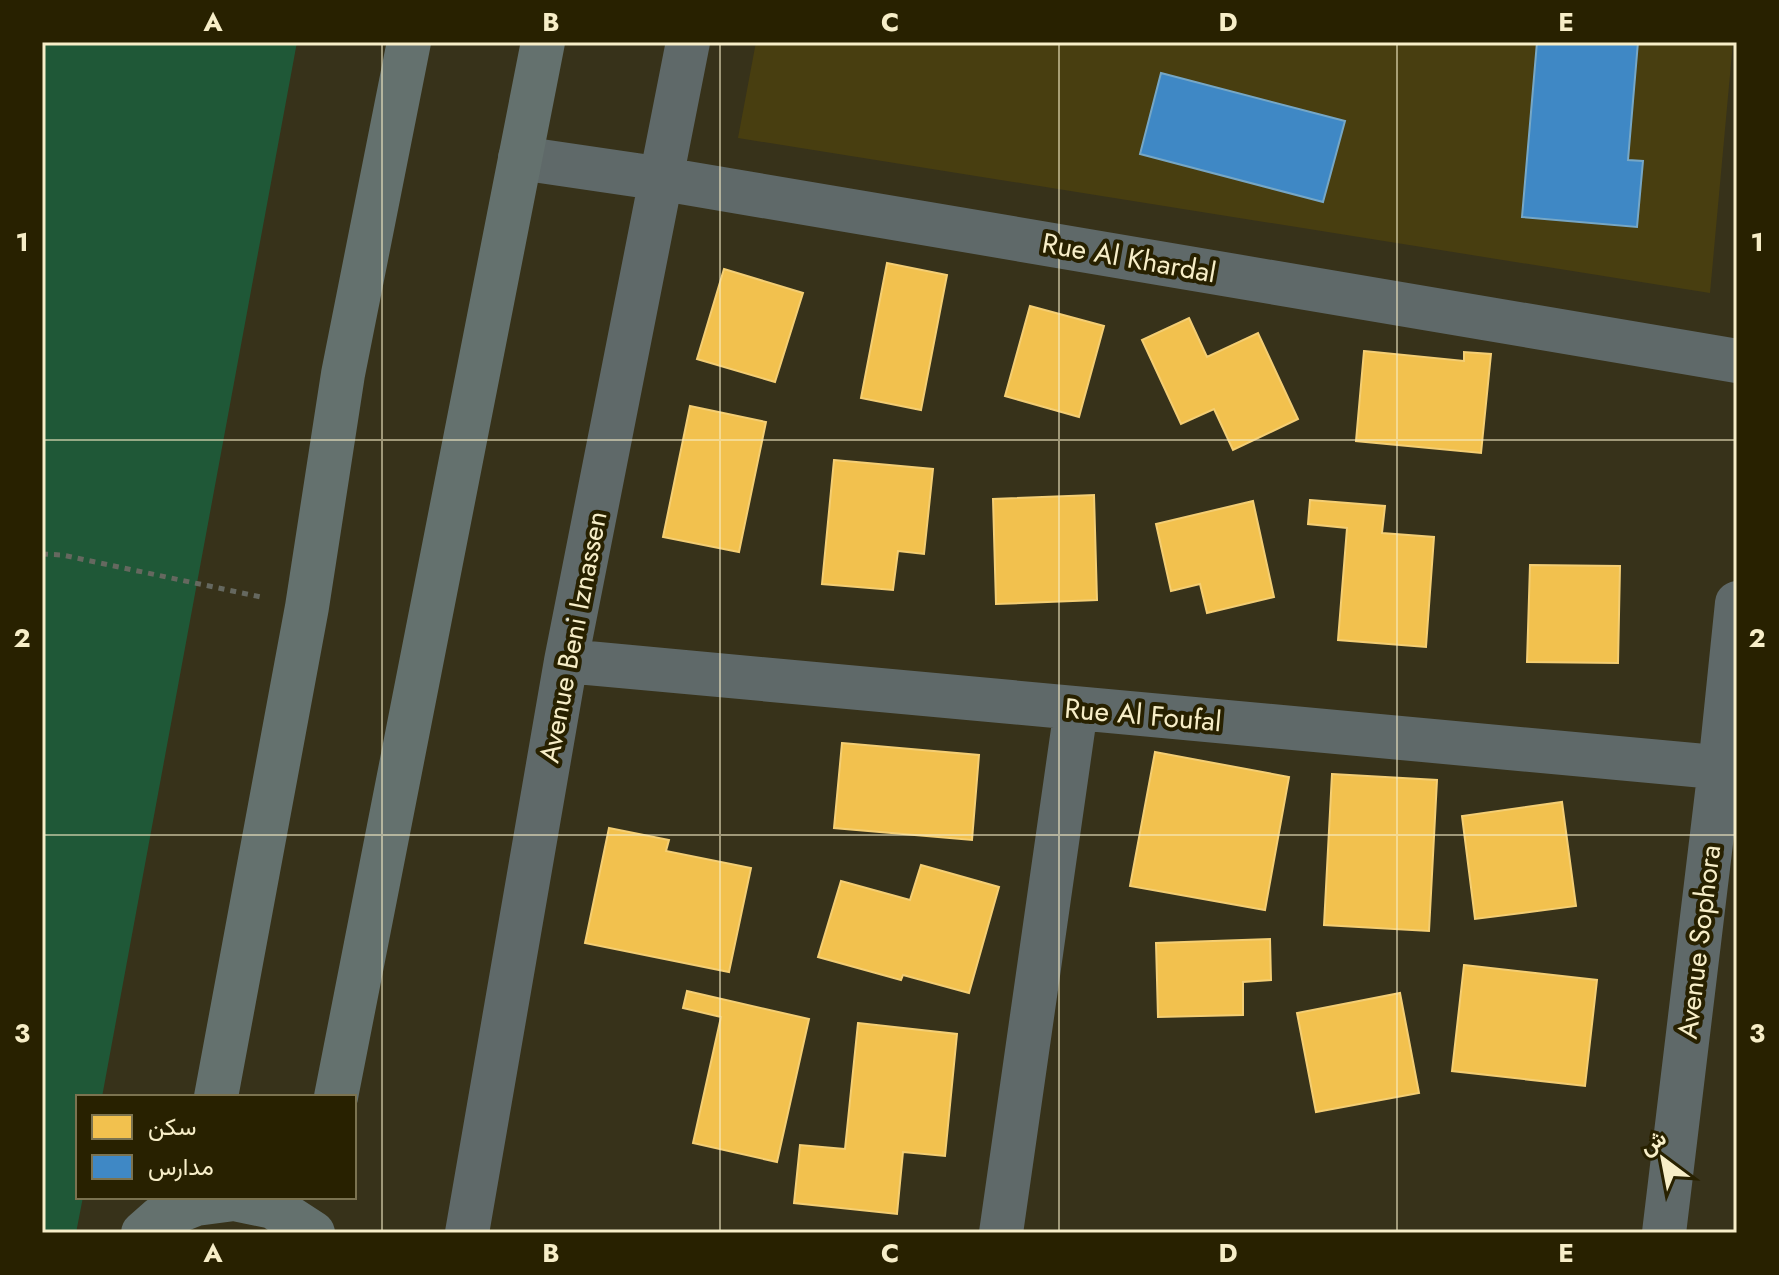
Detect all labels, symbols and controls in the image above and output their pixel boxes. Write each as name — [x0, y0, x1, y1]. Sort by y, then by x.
text: A — [202, 3, 223, 41]
text: B — [542, 3, 560, 41]
text: C — [881, 3, 899, 41]
text: D — [1218, 3, 1238, 41]
text: E — [1558, 3, 1574, 41]
text: 1 — [15, 223, 29, 261]
street label: Rue Al Khardal — [1039, 223, 1219, 293]
text: 1 — [1750, 223, 1764, 261]
street label: Avenue Beni Iznassen — [528, 508, 618, 766]
text: 2 — [13, 619, 31, 657]
text: 2 — [1748, 619, 1766, 657]
street label: Rue Al Foufal — [1063, 688, 1223, 742]
street label: Avenue Sophora — [1667, 843, 1731, 1041]
text: 3 — [14, 1014, 30, 1052]
text: 3 — [1749, 1014, 1765, 1052]
legend — [76, 1095, 356, 1199]
text: سكن — [148, 1109, 197, 1144]
north arrow — [1623, 1119, 1703, 1199]
text: ش — [1633, 1121, 1672, 1163]
text: مدارس — [148, 1149, 214, 1184]
text: A — [202, 1234, 223, 1272]
text: B — [542, 1234, 560, 1272]
text: C — [881, 1234, 899, 1272]
text: D — [1218, 1234, 1238, 1272]
text: E — [1558, 1234, 1574, 1272]

